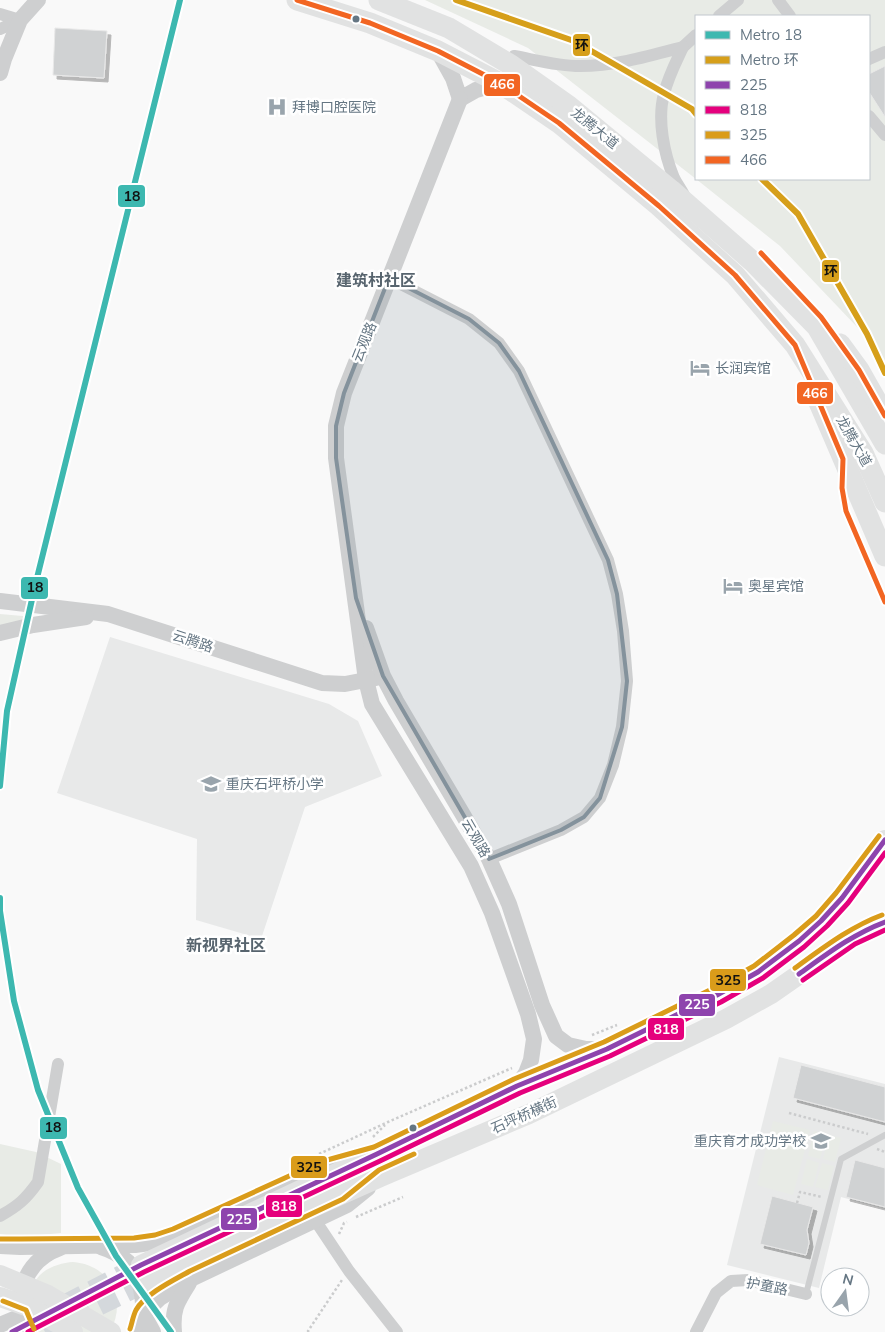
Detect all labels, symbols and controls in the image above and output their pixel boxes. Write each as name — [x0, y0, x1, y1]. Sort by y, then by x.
unlabelled marker — [351, 14, 361, 24]
legend — [695, 15, 870, 180]
text: Metro 18 — [740, 25, 802, 44]
line badge: 环 — [572, 33, 591, 57]
text: 环 — [575, 36, 589, 54]
text: Metro 环 — [740, 50, 799, 69]
line badge: 466 — [483, 73, 521, 97]
text: 466 — [489, 75, 515, 93]
text: 225 — [740, 75, 767, 94]
hospital icon: 拜博口腔医院 — [266, 96, 288, 118]
place label: 拜博口腔医院 — [292, 98, 376, 116]
text: 818 — [740, 100, 767, 119]
street label: 龙腾大道 — [568, 103, 622, 153]
text: 325 — [740, 125, 767, 144]
text: 466 — [740, 150, 767, 169]
line badge: 18 — [117, 184, 146, 208]
text: 18 — [124, 187, 140, 205]
line badge: 环 — [821, 259, 840, 283]
text: 环 — [824, 262, 838, 280]
district label: 建筑村社区 — [336, 270, 416, 290]
street label: 云观路 — [348, 319, 380, 365]
hotel icon: 长润宾馆 — [689, 357, 711, 379]
place label: 长润宾馆 — [715, 359, 771, 377]
line badge: 466 — [796, 381, 834, 405]
text: 466 — [802, 384, 828, 402]
street label: 龙腾大道 — [832, 412, 876, 470]
hotel icon: 奥星宾馆 — [722, 575, 744, 597]
line badge: 18 — [20, 576, 49, 600]
place label: 奥星宾馆 — [748, 577, 804, 595]
text: 18 — [27, 578, 43, 596]
street label: 云腾路 — [170, 626, 216, 656]
school or university icon: 重庆石坪桥小学 — [200, 773, 222, 795]
place label: 重庆石坪桥小学 — [226, 775, 324, 793]
street label: 云观路 — [458, 815, 494, 861]
district label: 新视界社区 — [186, 935, 266, 955]
line badge: 325 — [709, 968, 747, 992]
text: 325 — [715, 971, 741, 989]
line badge: 225 — [678, 993, 716, 1017]
text: 225 — [684, 995, 710, 1013]
line badge: 818 — [647, 1017, 685, 1041]
text: 818 — [653, 1020, 679, 1038]
street label: 石坪桥横街 — [488, 1093, 560, 1137]
line badge: 18 — [39, 1116, 68, 1140]
text: 18 — [45, 1118, 61, 1136]
unlabelled marker — [408, 1123, 418, 1133]
school or university icon: 重庆育才成功学校 — [810, 1130, 832, 1152]
place label: 重庆育才成功学校 — [694, 1132, 806, 1150]
line badge: 325 — [290, 1155, 328, 1179]
text: 325 — [296, 1158, 322, 1176]
line badge: 818 — [265, 1194, 303, 1218]
text: 818 — [271, 1197, 297, 1215]
line badge: 225 — [220, 1207, 258, 1231]
text: 225 — [226, 1210, 252, 1228]
north arrow — [820, 1267, 870, 1317]
text: N — [841, 1269, 855, 1289]
street label: 护童路 — [745, 1273, 789, 1299]

